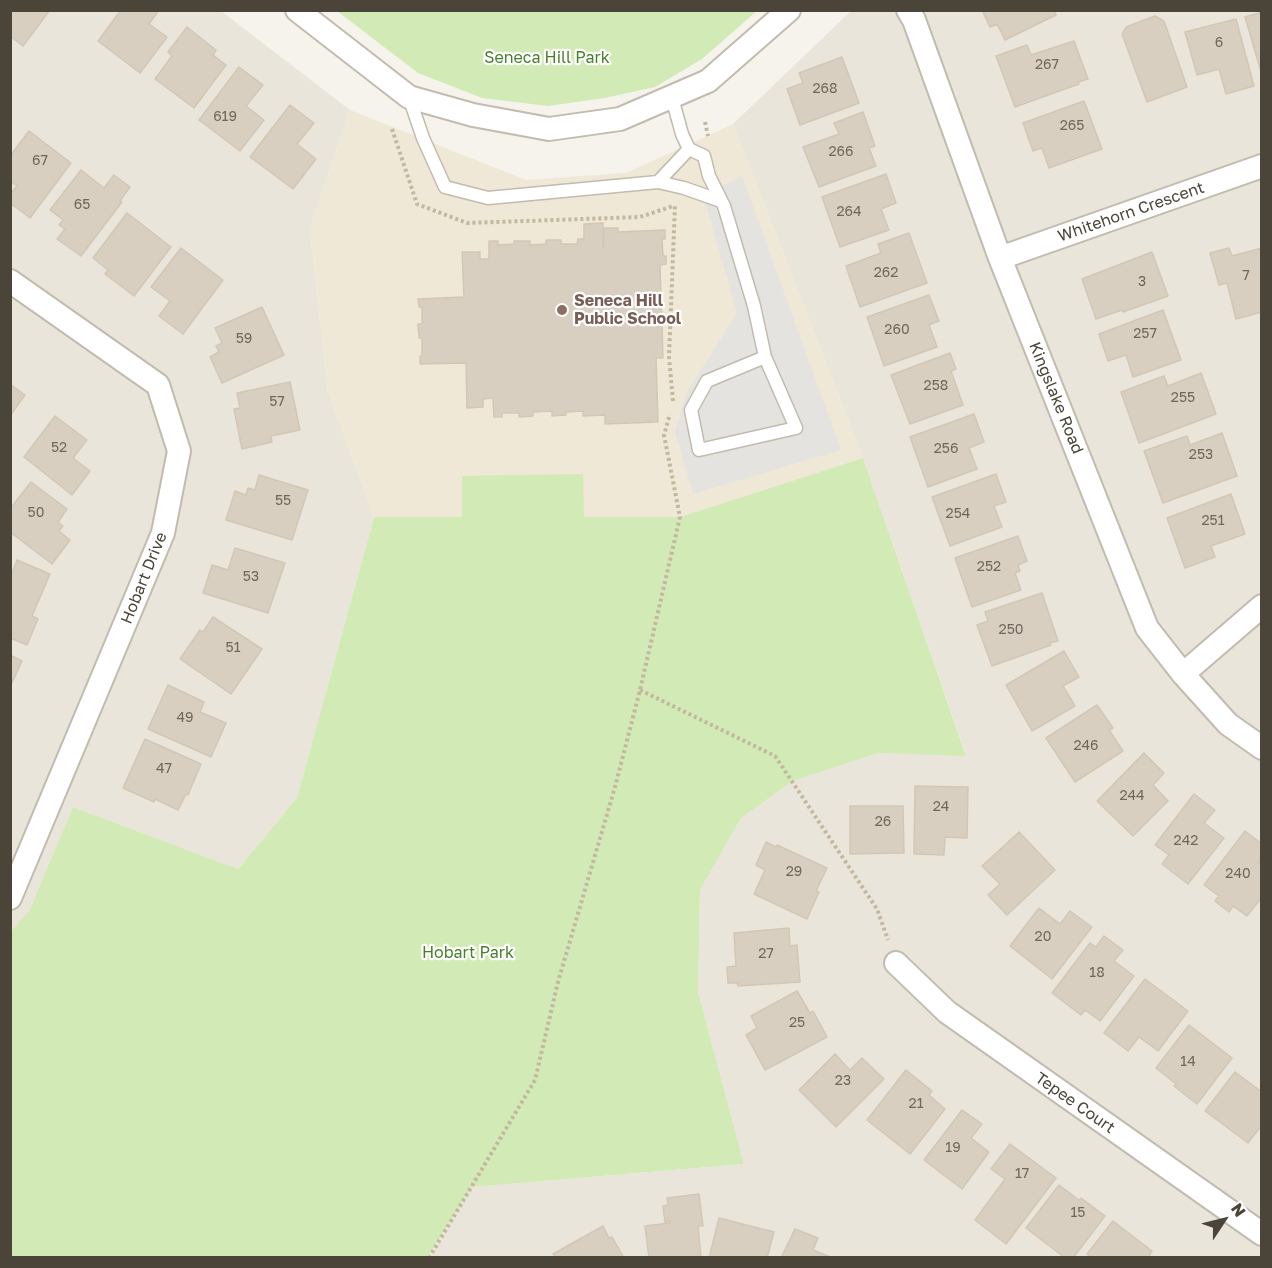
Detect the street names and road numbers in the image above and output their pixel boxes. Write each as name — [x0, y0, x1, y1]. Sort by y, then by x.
street label: Whitehorn Crescent — [1055, 178, 1207, 246]
street label: Kingslake Road — [1025, 339, 1087, 457]
street label: Hobart Drive — [117, 529, 171, 627]
street label: Tepee Court — [1031, 1068, 1119, 1138]

